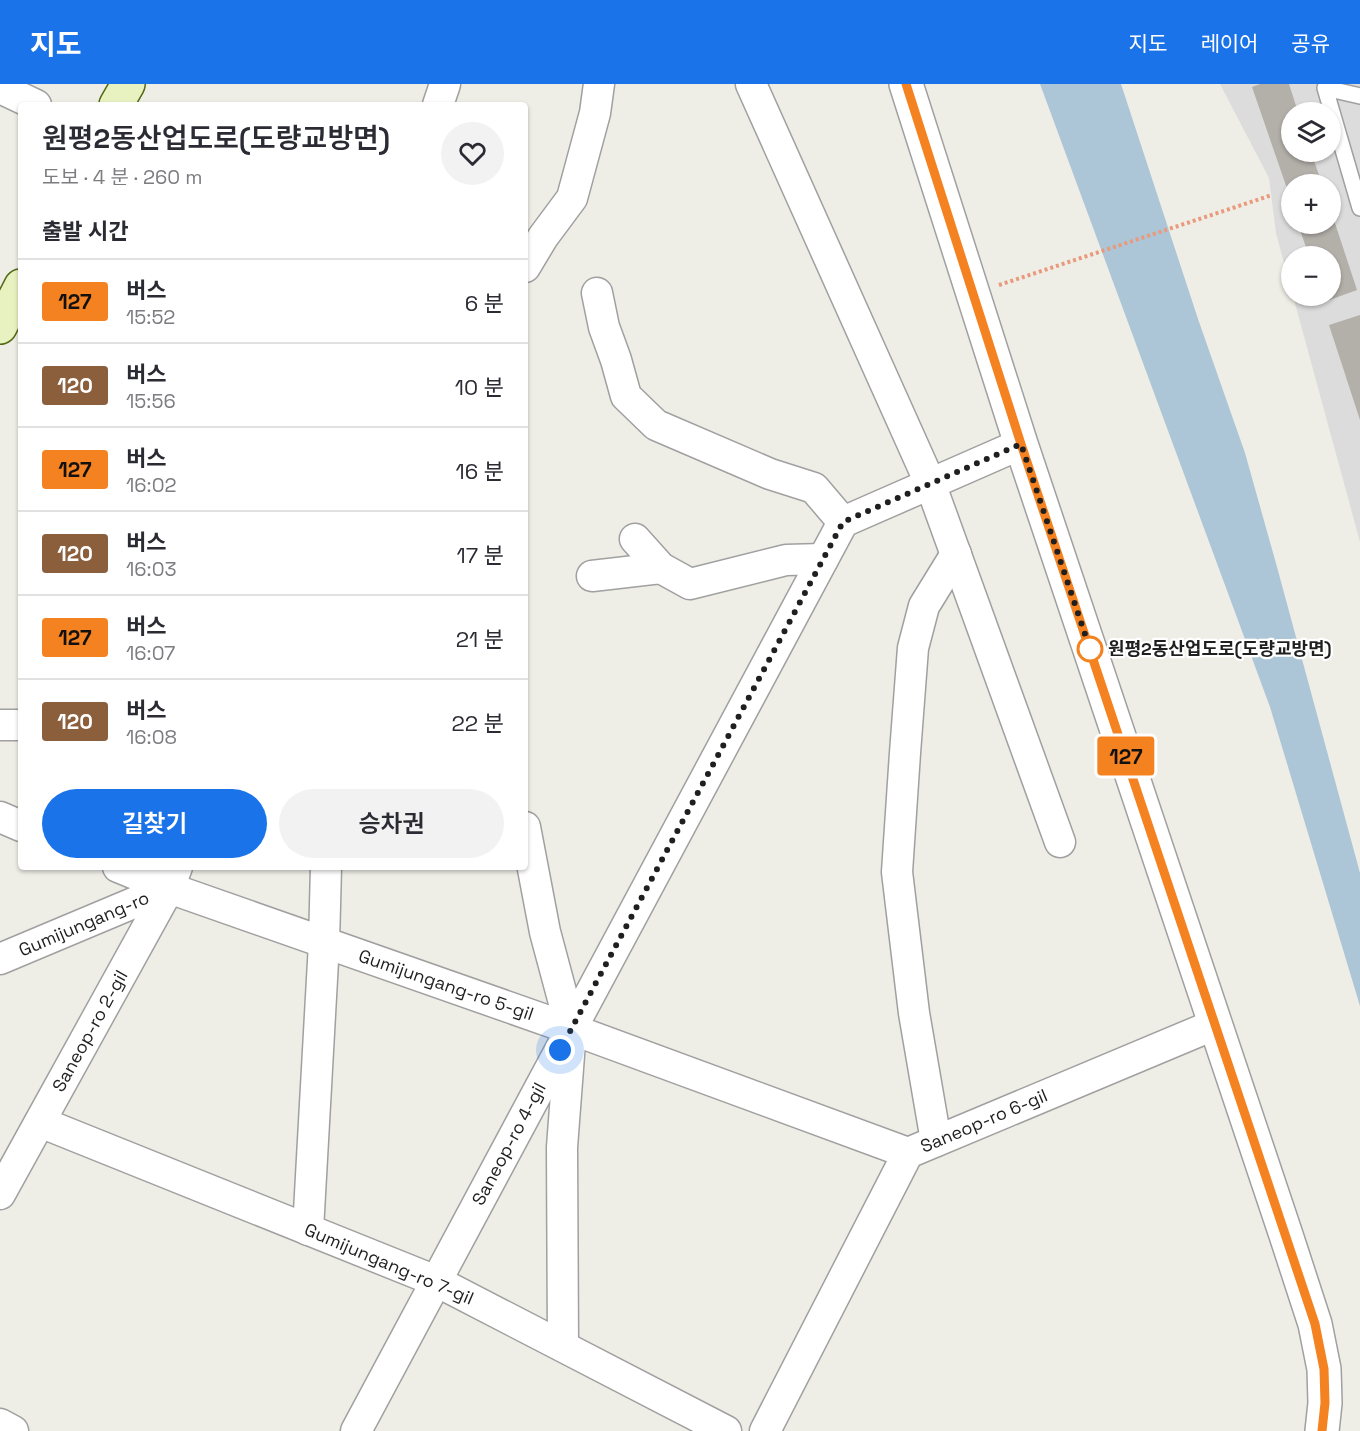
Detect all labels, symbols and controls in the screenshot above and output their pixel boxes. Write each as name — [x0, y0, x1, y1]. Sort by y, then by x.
text: 지도 — [30, 26, 82, 62]
text: 지도 — [1129, 30, 1167, 57]
text: 레이어 — [1200, 30, 1258, 57]
text: 공유 — [1291, 30, 1330, 57]
map controls — [1281, 102, 1341, 306]
button: layers — [1281, 102, 1341, 162]
text: 원평2동산업도로(도량교방면) — [42, 120, 390, 156]
button: heart — [441, 122, 504, 185]
text: 도보 · 4 분 · 260 m — [42, 164, 202, 190]
button: + — [1281, 174, 1341, 234]
text: 출발 시간 — [42, 217, 129, 245]
button: − — [1281, 246, 1341, 306]
text: 버스 — [126, 276, 166, 304]
text: 127 — [58, 288, 92, 315]
text: 6 분 — [465, 289, 504, 317]
text: 15:52 — [126, 304, 175, 330]
text: 버스 — [126, 360, 166, 388]
text: 120 — [57, 372, 93, 399]
text: 10 분 — [455, 373, 504, 401]
text: 15:56 — [126, 388, 176, 414]
text: 버스 — [126, 444, 166, 472]
text: 127 — [58, 456, 92, 483]
text: 16 분 — [455, 457, 504, 485]
text: 16:02 — [126, 472, 177, 498]
text: 버스 — [126, 528, 166, 556]
text: 120 — [57, 540, 93, 567]
text: 17 분 — [457, 541, 504, 569]
text: 16:03 — [126, 556, 177, 582]
text: 버스 — [126, 612, 166, 640]
text: 127 — [58, 624, 92, 651]
text: 21 분 — [456, 625, 504, 653]
marker: 원평2동산업도로(도량교방면) — [1077, 636, 1103, 662]
place label: 원평2동산업도로(도량교방면) — [1108, 637, 1332, 660]
text: 16:07 — [126, 640, 175, 666]
text: 버스 — [126, 696, 166, 724]
text: 120 — [57, 708, 93, 735]
text: 22 분 — [452, 709, 504, 737]
text: 16:08 — [126, 724, 177, 750]
line badge: 127 — [1092, 736, 1160, 776]
text: 127 — [1109, 743, 1143, 770]
button: 길찾기 — [42, 789, 267, 858]
button: 승차권 — [279, 789, 504, 858]
street label: Gumijungang-ro — [15, 886, 153, 961]
street label: Gumijungang-ro 5-gil — [356, 944, 537, 1025]
street label: Saneop-ro 2-gil — [47, 966, 132, 1096]
your location — [545, 1035, 575, 1065]
street label: Saneop-ro 4-gil — [466, 1078, 551, 1209]
street label: Saneop-ro 6-gil — [917, 1083, 1051, 1158]
street label: Gumijungang-ro 7-gil — [301, 1217, 477, 1310]

